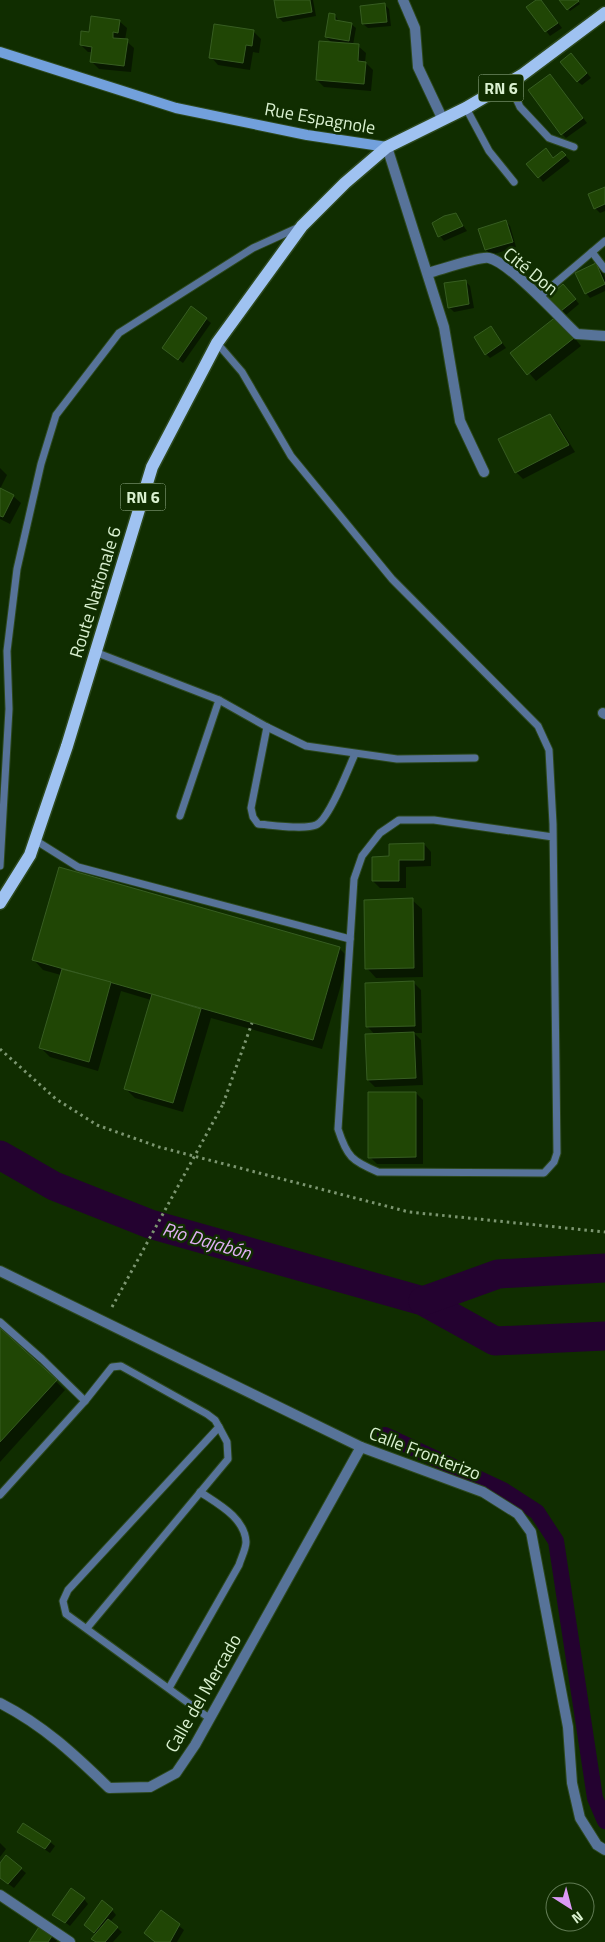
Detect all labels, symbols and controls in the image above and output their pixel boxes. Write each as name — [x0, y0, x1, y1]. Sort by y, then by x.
road number: RN 6 — [478, 75, 524, 102]
street label: Rue Espagnole — [262, 95, 378, 141]
street label: Cité Don — [498, 240, 564, 302]
road number: RN 6 — [120, 484, 166, 511]
street label: Route Nationale 6 — [62, 523, 128, 661]
water label: Río Dajabón — [159, 1214, 255, 1267]
street label: Calle Fronterizo — [365, 1419, 485, 1487]
street label: Calle del Mercado — [158, 1629, 248, 1757]
north arrow — [545, 1882, 595, 1932]
text: N — [568, 1907, 588, 1929]

